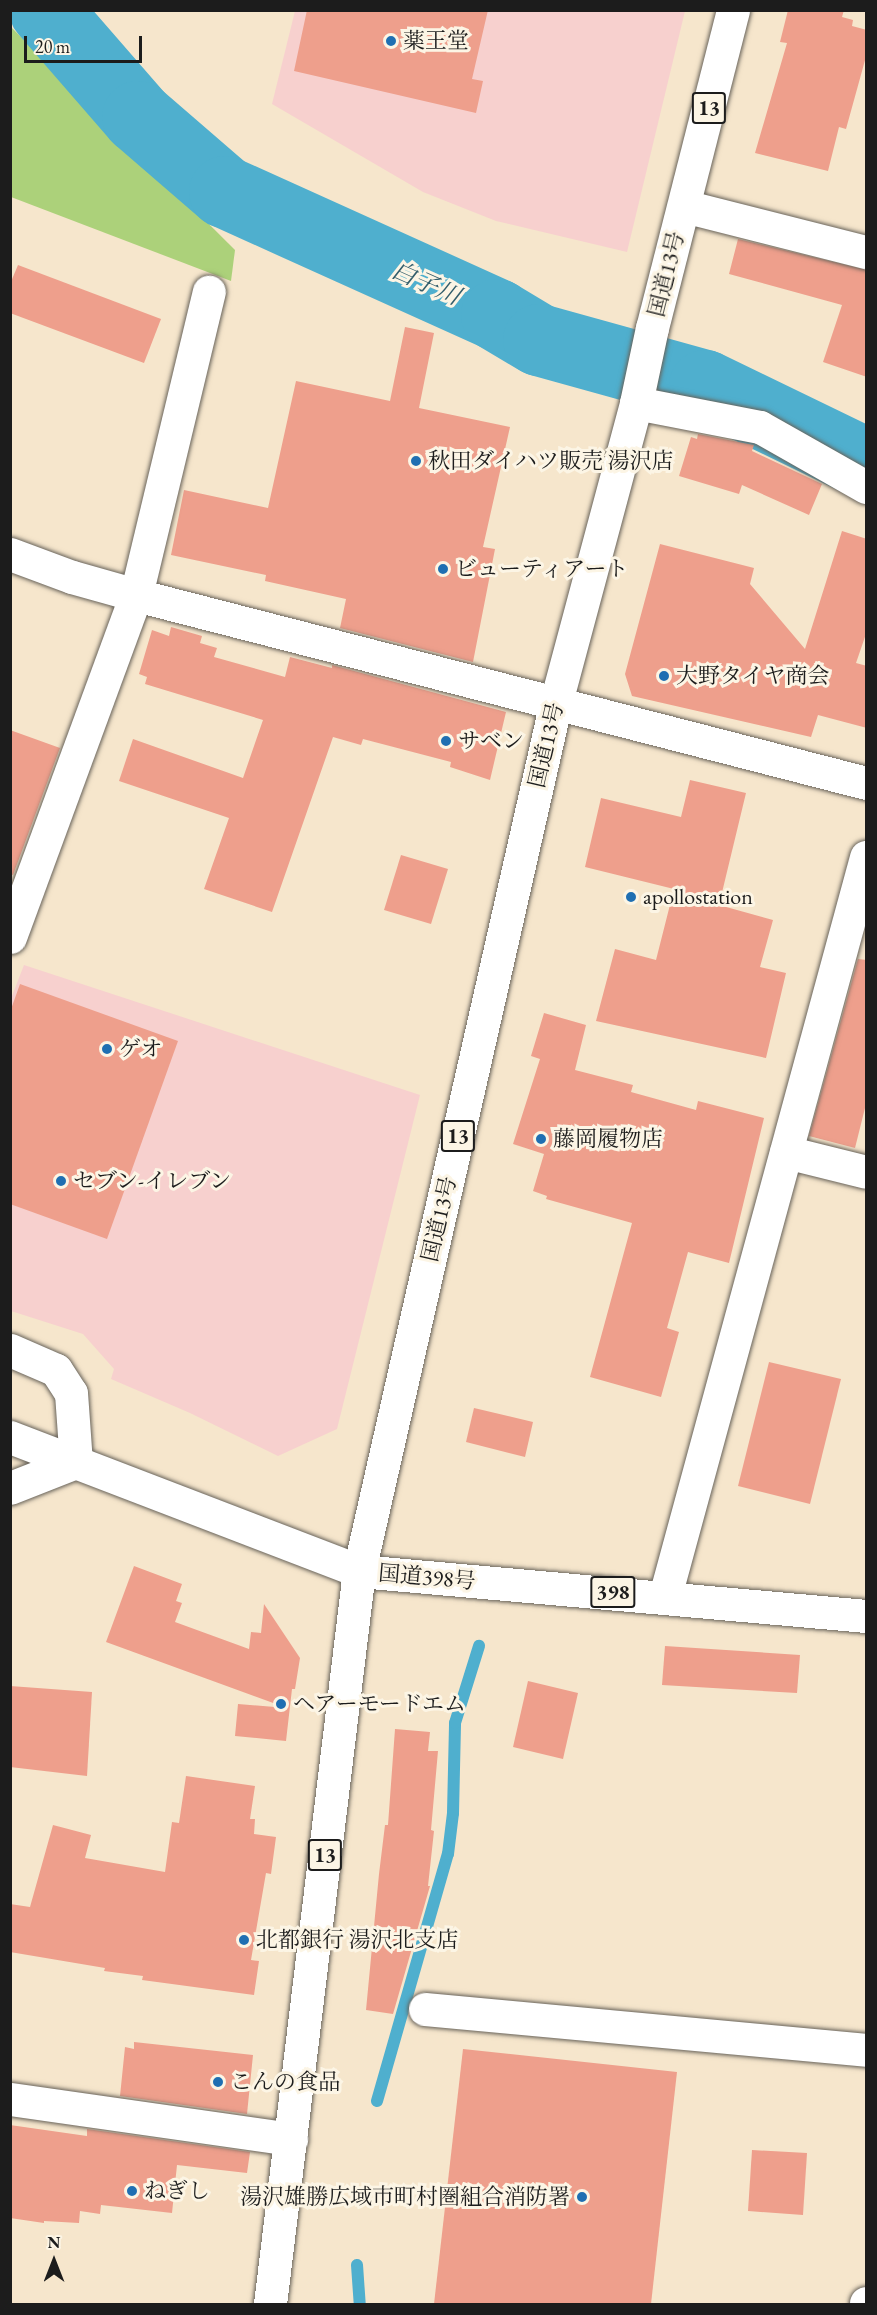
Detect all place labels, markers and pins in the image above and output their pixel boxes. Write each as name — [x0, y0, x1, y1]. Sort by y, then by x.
place label: 薬王堂 — [403, 28, 469, 54]
marker: 薬王堂 — [384, 34, 398, 48]
place label: 秋田ダイハツ販売 湯沢店 — [428, 448, 674, 474]
marker: 秋田ダイハツ販売 湯沢店 — [409, 454, 423, 468]
place label: ビューティアート — [455, 556, 630, 582]
marker: ビューティアート — [436, 562, 450, 576]
place label: 大野タイヤ商会 — [676, 663, 830, 689]
marker: 大野タイヤ商会 — [657, 669, 671, 683]
place label: サベン — [458, 728, 524, 754]
marker: サベン — [439, 734, 453, 748]
place label: apollostation — [643, 884, 753, 910]
marker: apollostation — [624, 890, 638, 904]
place label: ゲオ — [119, 1036, 163, 1062]
marker: ゲオ — [100, 1042, 114, 1056]
place label: 藤岡履物店 — [553, 1126, 663, 1152]
marker: 藤岡履物店 — [534, 1132, 548, 1146]
place label: セブン-イレブン — [73, 1168, 233, 1194]
marker: セブン-イレブン — [54, 1174, 68, 1188]
place label: ヘアーモードエム — [293, 1691, 467, 1717]
marker: ヘアーモードエム — [274, 1697, 288, 1711]
place label: 北都銀行 湯沢北支店 — [256, 1927, 458, 1953]
marker: 北都銀行 湯沢北支店 — [237, 1933, 251, 1947]
place label: こんの食品 — [230, 2069, 340, 2095]
marker: こんの食品 — [211, 2075, 225, 2089]
place label: ねぎし — [144, 2178, 210, 2204]
marker: ねぎし — [125, 2184, 139, 2198]
place label: 湯沢雄勝広域市町村圏組合消防署 — [240, 2184, 570, 2210]
marker: 湯沢雄勝広域市町村圏組合消防署 — [575, 2190, 589, 2204]

